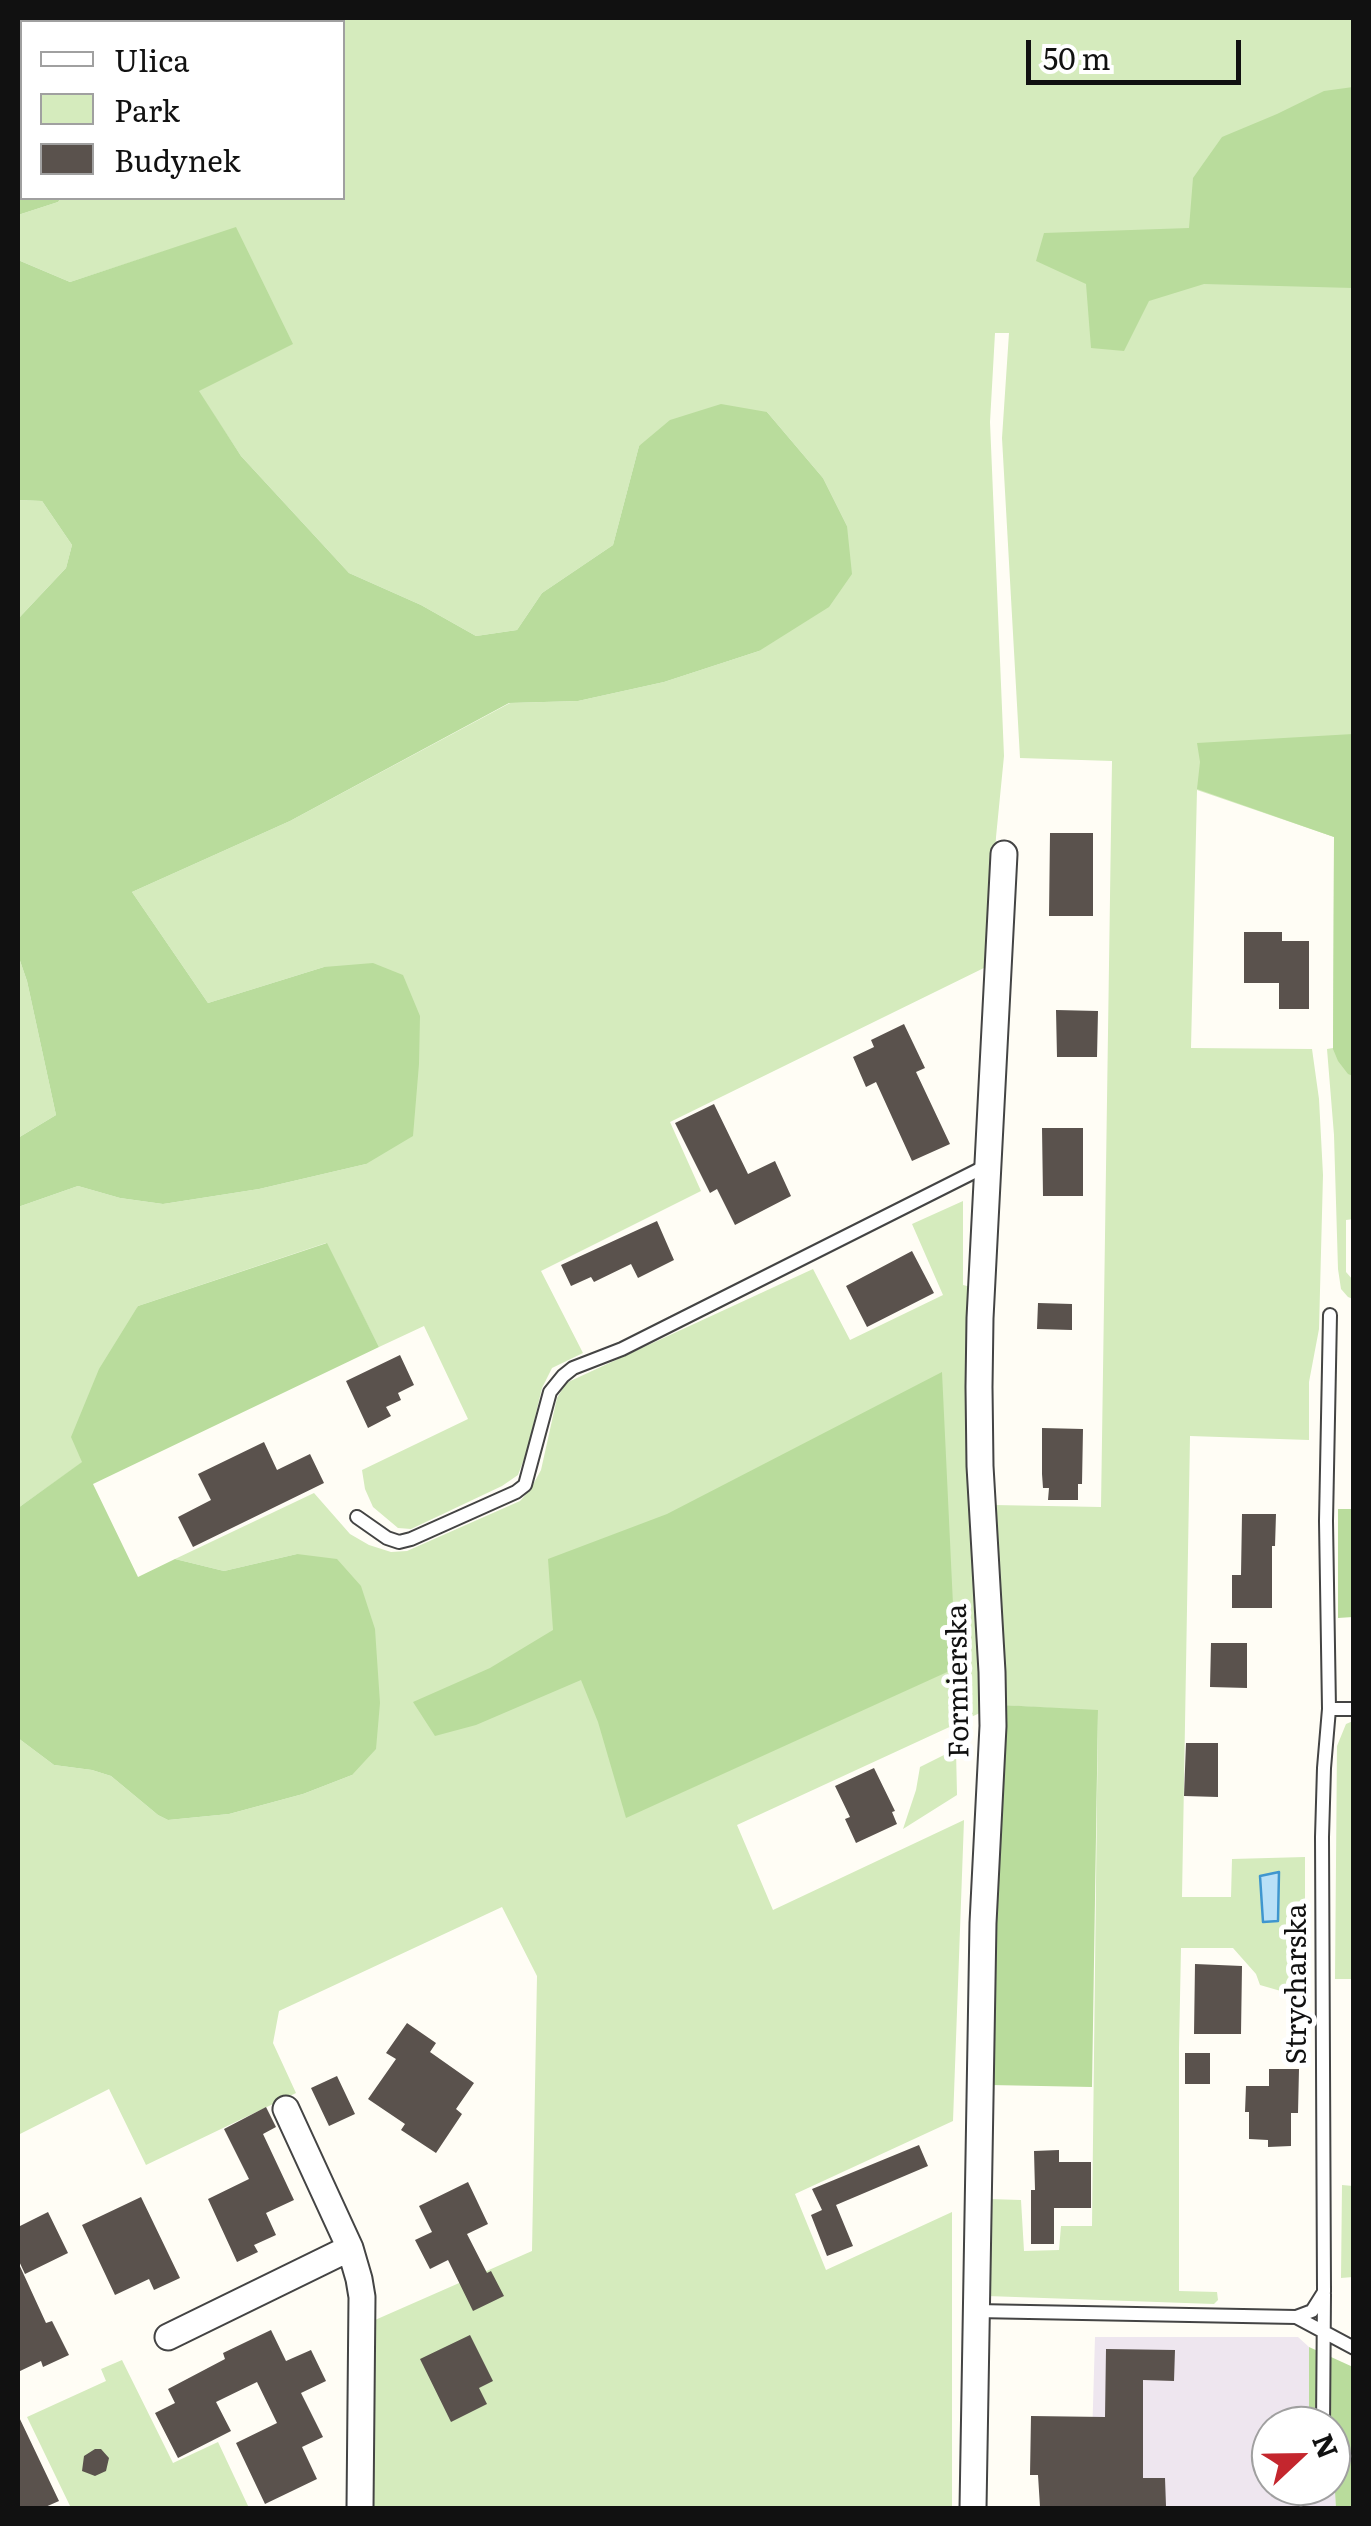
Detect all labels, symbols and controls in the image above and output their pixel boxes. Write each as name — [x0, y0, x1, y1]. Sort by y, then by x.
legend — [20, 20, 345, 200]
scale bar — [1031, 20, 1246, 82]
text: 50 m — [1043, 35, 1111, 79]
text: Ulica — [114, 37, 189, 81]
text: Park — [114, 87, 180, 131]
text: Budynek — [114, 137, 241, 181]
street label: Formierska — [941, 1604, 977, 1758]
street label: Strycharska — [1281, 1903, 1315, 2065]
north arrow — [1251, 2406, 1351, 2506]
text: N — [1303, 2427, 1351, 2464]

